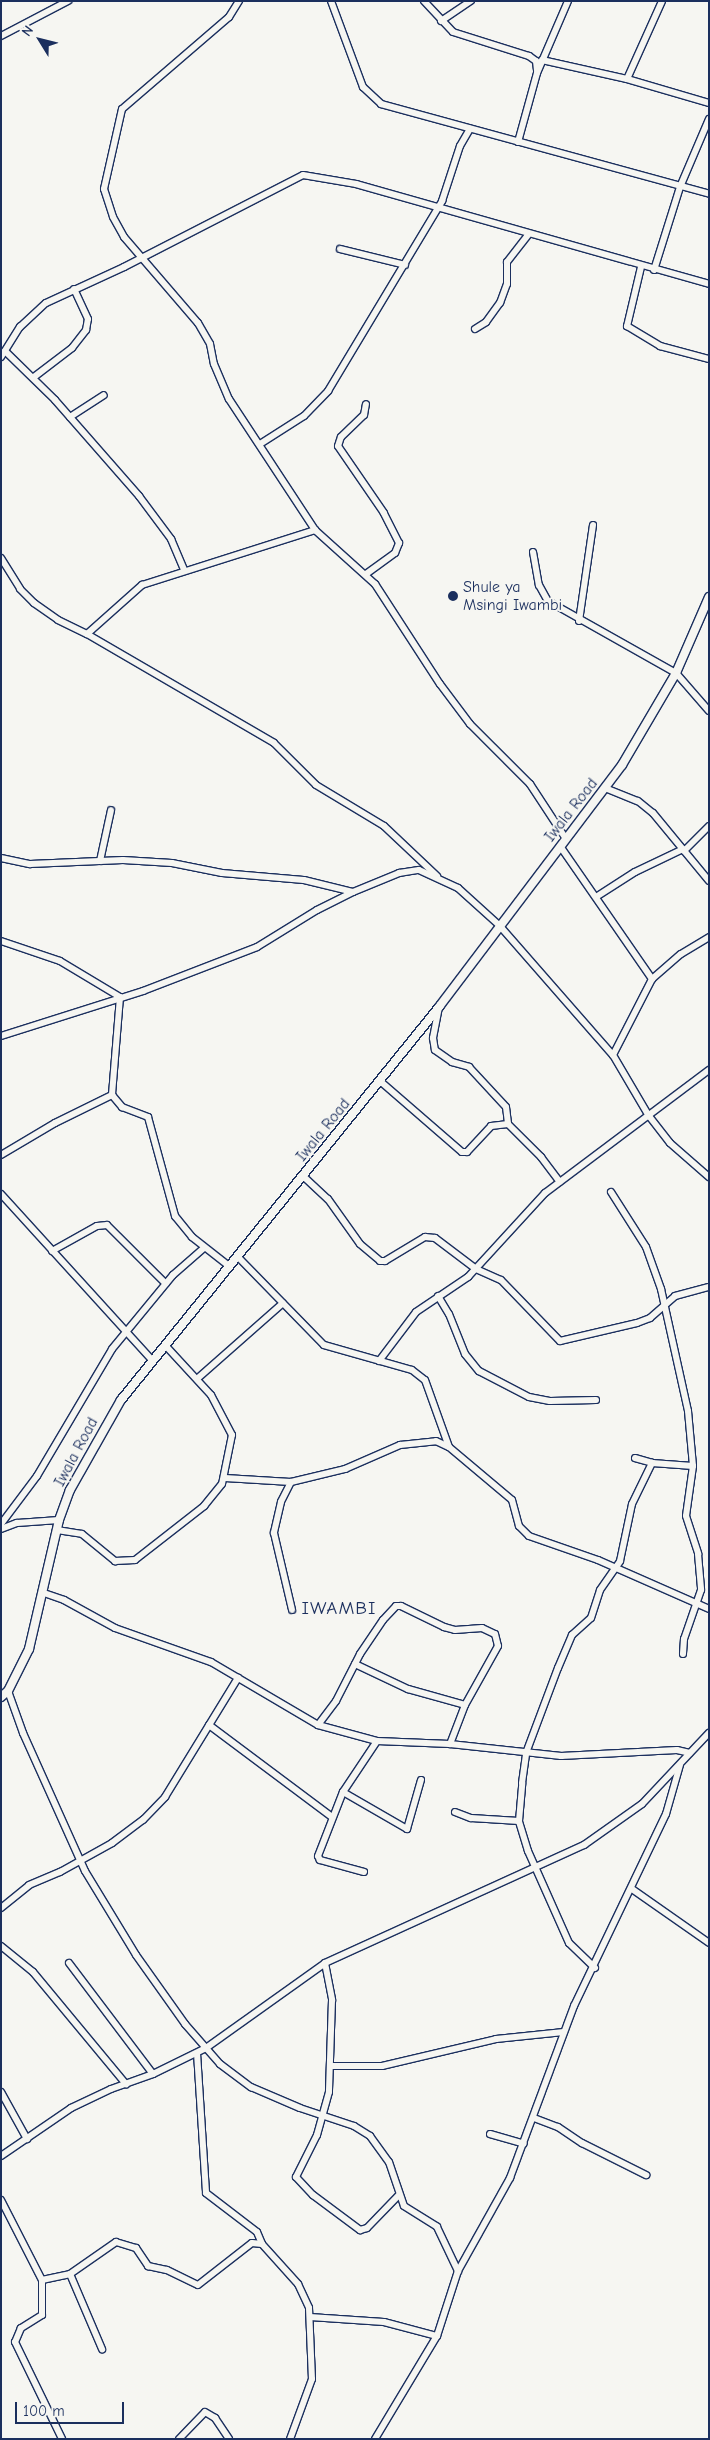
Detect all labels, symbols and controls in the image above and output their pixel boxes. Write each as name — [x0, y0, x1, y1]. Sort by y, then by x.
north arrow — [15, 15, 65, 65]
text: N — [18, 22, 37, 40]
place label: Shule ya Msingi Iwambi — [463, 577, 562, 615]
marker: Shule ya Msingi Iwambi — [447, 590, 459, 602]
street label: Iwala Road — [540, 774, 602, 846]
street label: Iwala Road — [292, 1095, 354, 1165]
street label: Iwala Road — [50, 1414, 102, 1490]
district label: IWAMBI — [301, 1598, 377, 1620]
scale bar — [18, 2392, 126, 2424]
text: 100 m — [23, 2402, 65, 2420]

